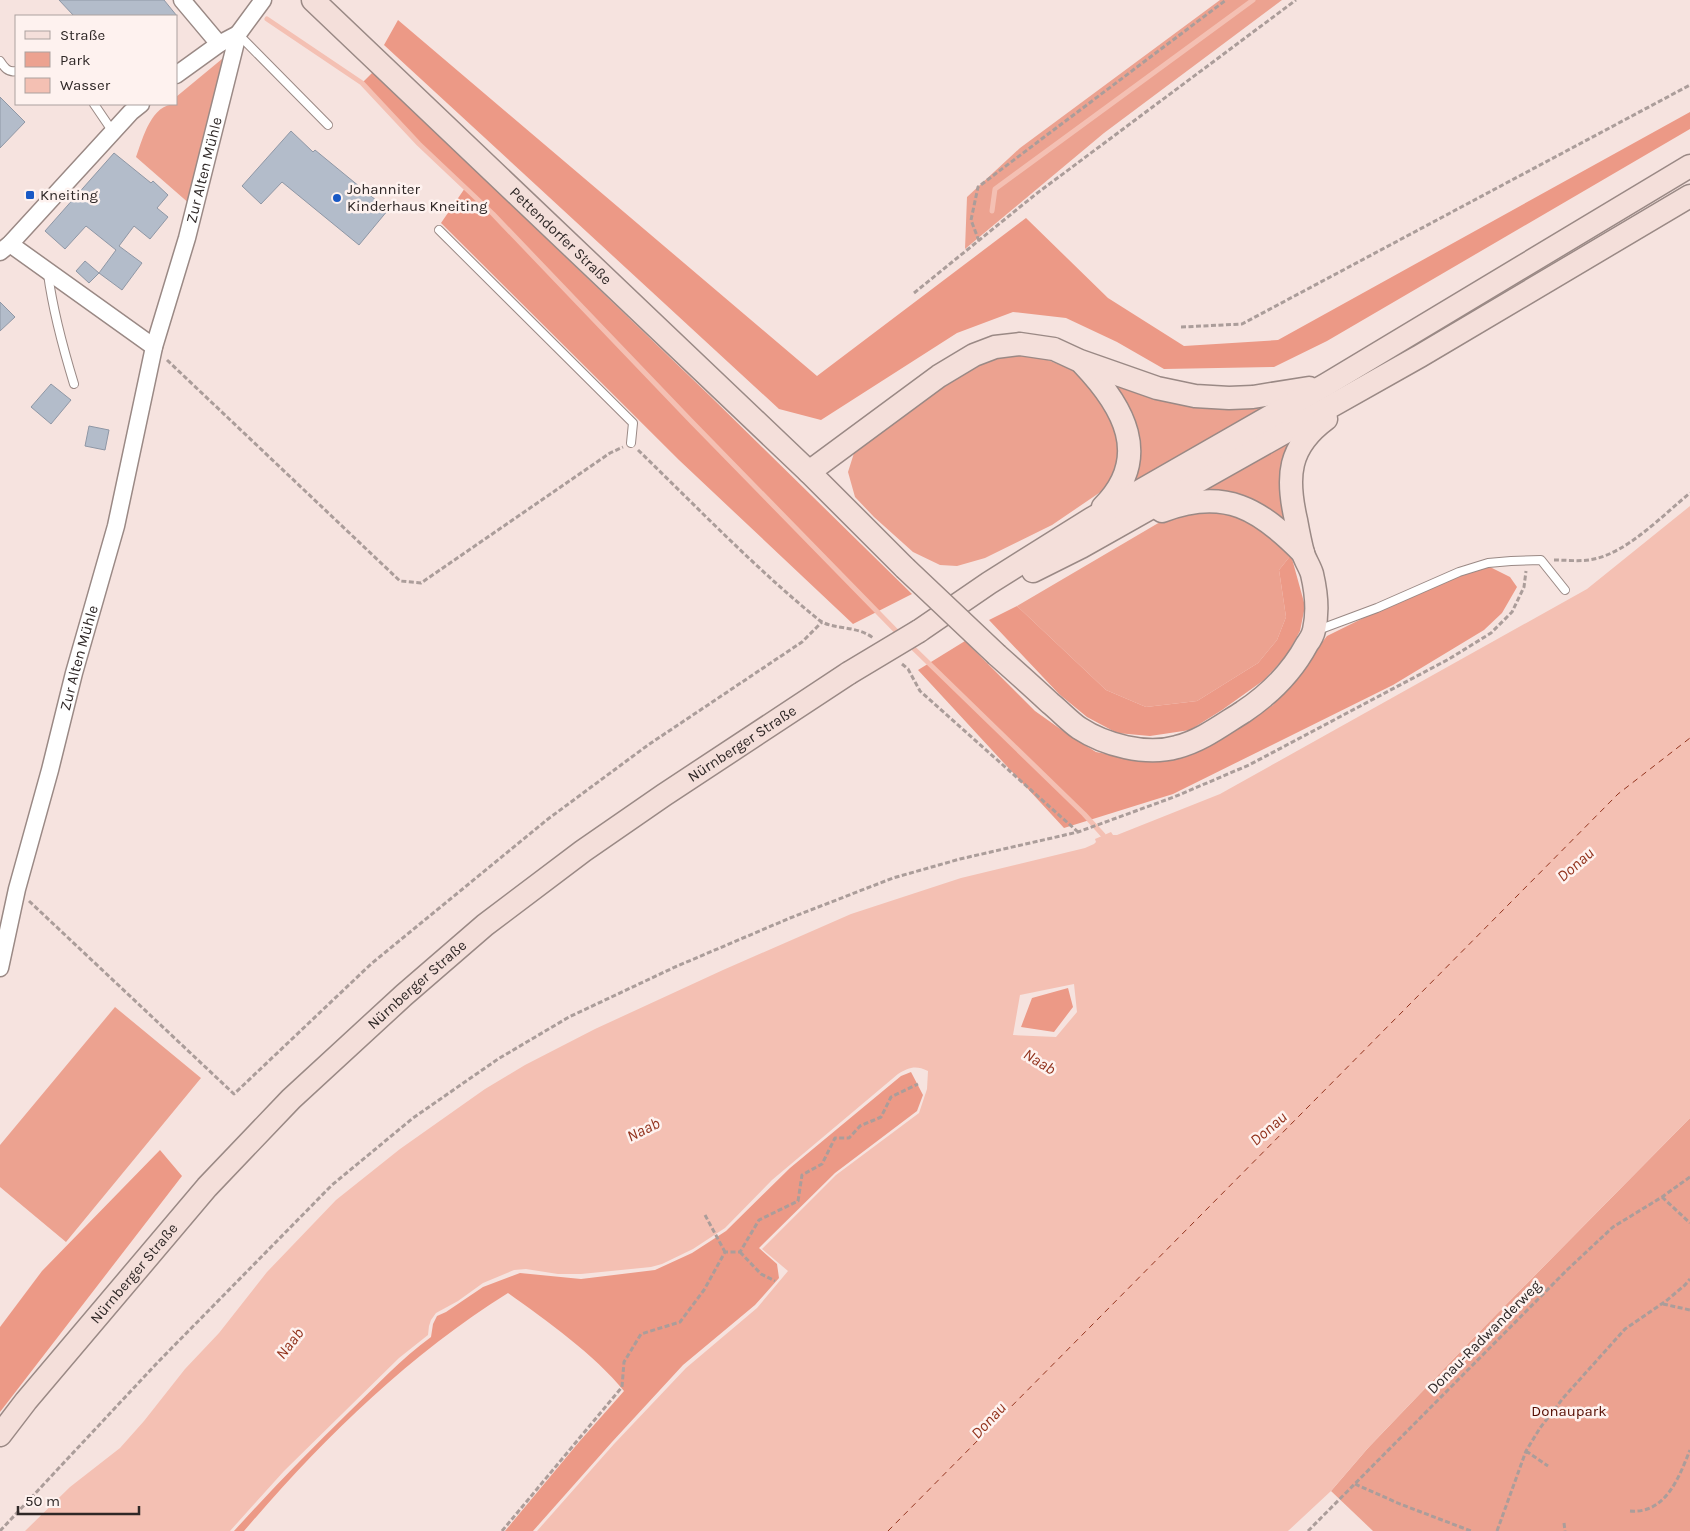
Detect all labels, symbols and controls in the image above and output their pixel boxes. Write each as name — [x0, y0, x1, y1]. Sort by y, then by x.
legend — [15, 15, 178, 105]
text: Straße — [60, 26, 105, 44]
text: Park — [60, 51, 90, 69]
text: Wasser — [60, 76, 111, 94]
street label: Zur Alten Mühle — [182, 115, 226, 225]
place label: Johanniter Kinderhaus Kneiting — [347, 180, 488, 215]
street label: Pettendorfer Straße — [506, 183, 615, 288]
place label: Kneiting — [40, 186, 98, 204]
marker: Kneiting — [24, 189, 36, 201]
marker: Johanniter Kinderhaus Kneiting — [331, 192, 343, 204]
street label: Zur Alten Mühle — [56, 603, 102, 713]
street label: Nürnberger Straße — [684, 701, 800, 786]
water label: Donau — [1553, 843, 1598, 886]
street label: Nürnberger Straße — [364, 936, 470, 1033]
water label: Naab — [1020, 1044, 1060, 1079]
water label: Donau — [1246, 1107, 1291, 1150]
water label: Naab — [624, 1113, 663, 1146]
street label: Nürnberger Straße — [86, 1219, 182, 1327]
street label: Donau-Radwanderweg — [1423, 1276, 1545, 1398]
water label: Naab — [271, 1323, 308, 1363]
water label: Donau — [967, 1398, 1010, 1442]
park label: Donaupark — [1531, 1402, 1607, 1420]
scale bar — [18, 1484, 139, 1516]
text: 50 m — [25, 1492, 60, 1510]

